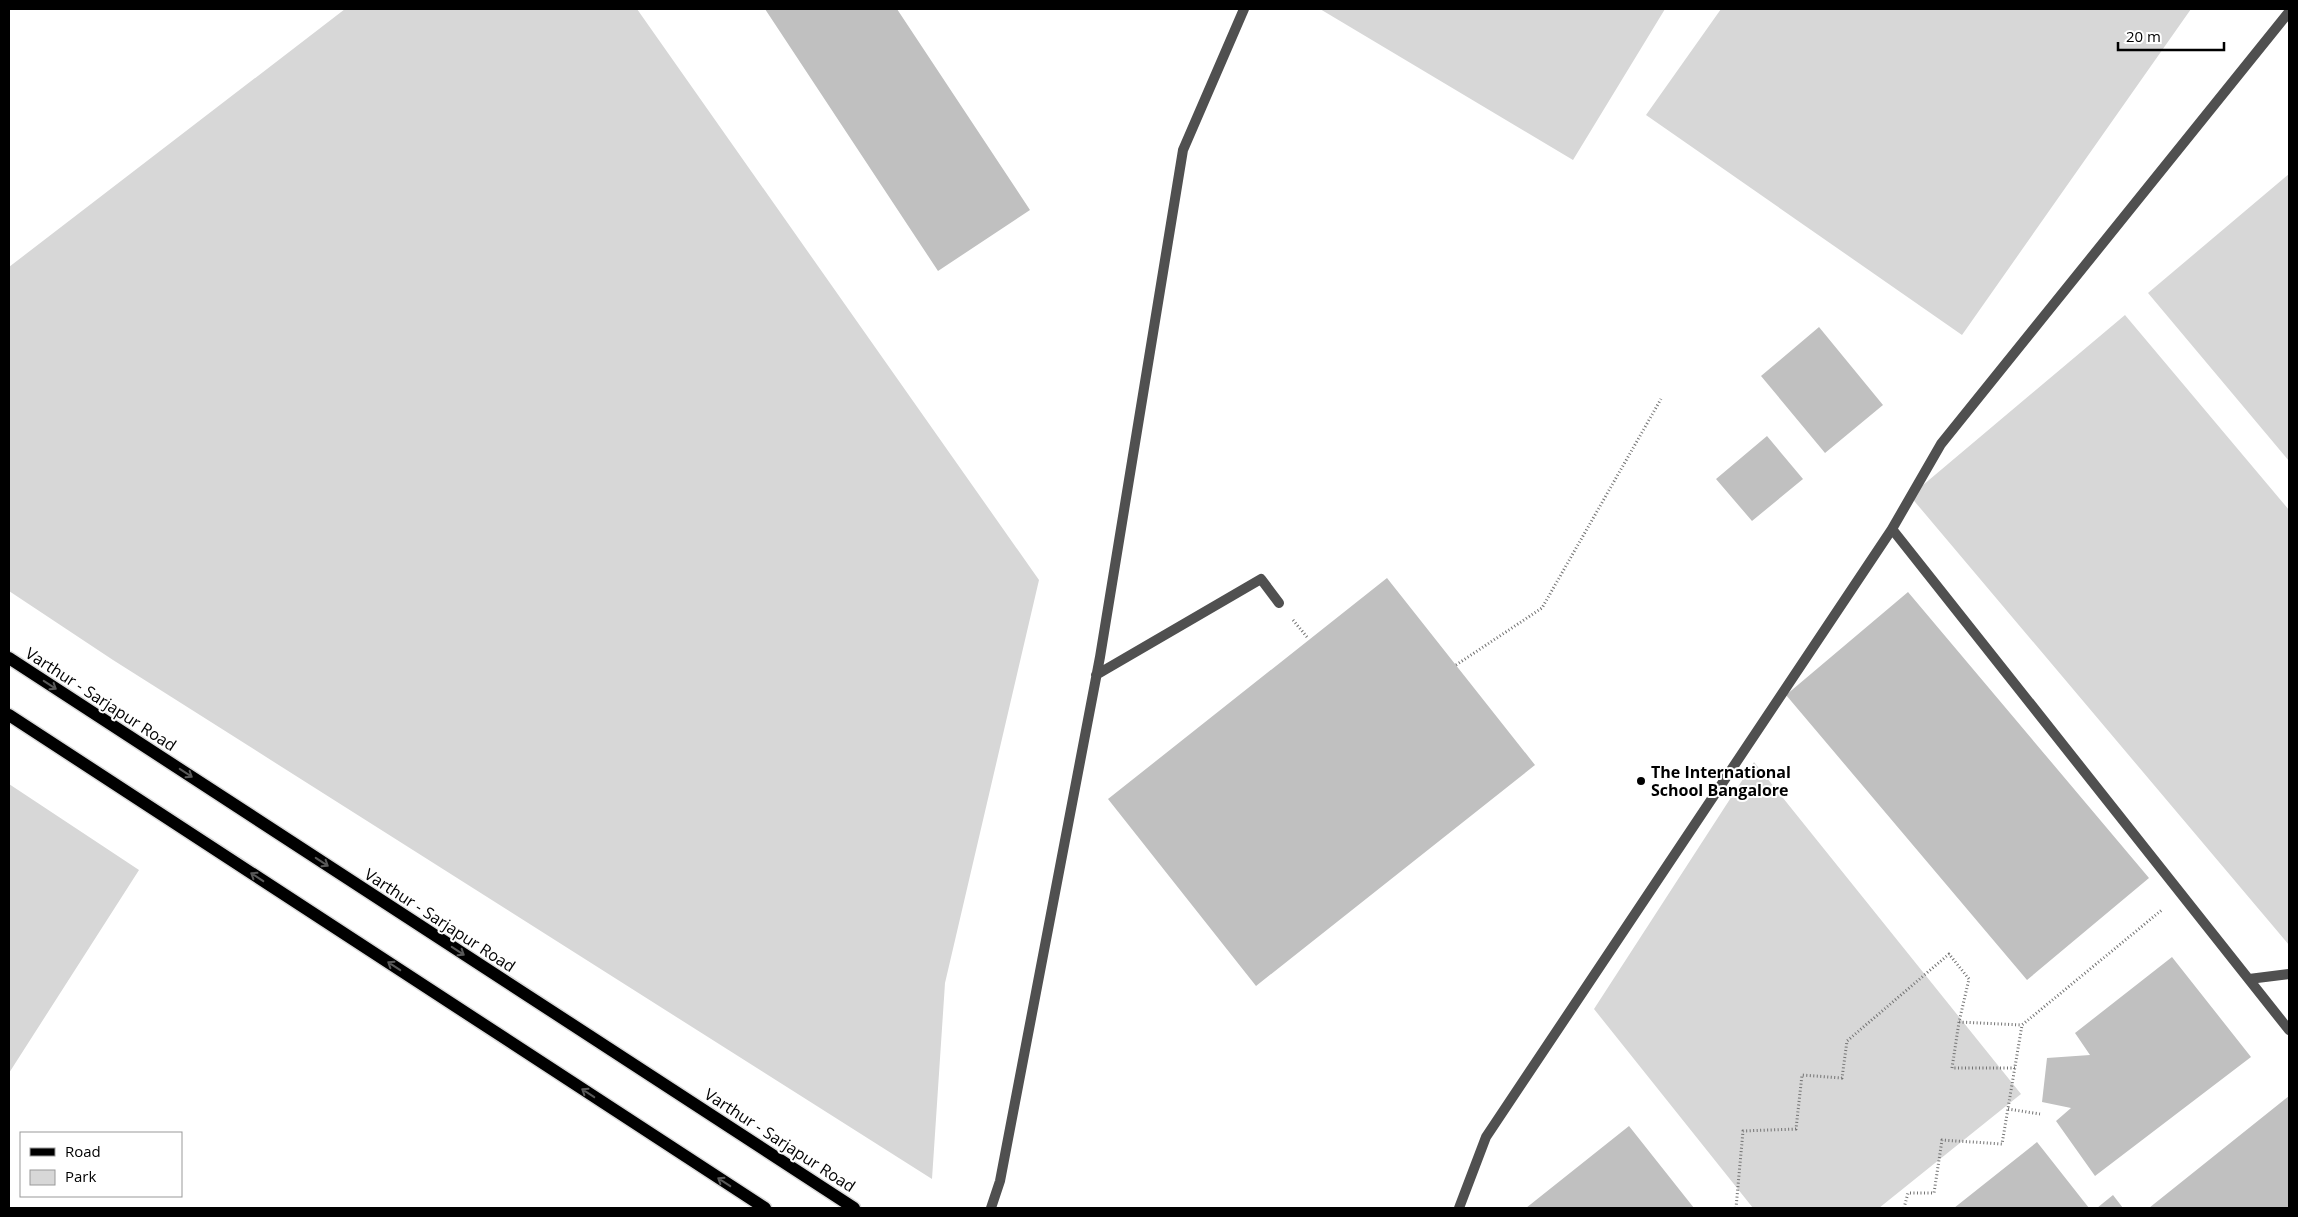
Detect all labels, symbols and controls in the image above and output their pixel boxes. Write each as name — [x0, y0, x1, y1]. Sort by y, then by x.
scale bar — [2118, 20, 2224, 52]
text: 20 m — [2126, 26, 2161, 46]
street label: Varthur - Sarjapur Road — [21, 642, 181, 756]
one-way arrow — [42, 680, 56, 690]
place label: The International School Bangalore — [1651, 761, 1791, 801]
one-way arrow — [178, 768, 192, 778]
marker: The International School Bangalore — [1635, 775, 1647, 787]
one-way arrow — [315, 857, 329, 867]
street label: Varthur - Sarjapur Road — [360, 863, 520, 977]
one-way arrow — [251, 872, 265, 882]
one-way arrow — [451, 946, 465, 956]
one-way arrow — [387, 961, 401, 971]
street label: Varthur - Sarjapur Road — [700, 1083, 860, 1197]
one-way arrow — [582, 1088, 596, 1098]
legend — [20, 1132, 182, 1197]
text: Road — [65, 1141, 101, 1161]
text: Park — [65, 1166, 96, 1186]
one-way arrow — [718, 1176, 732, 1186]

